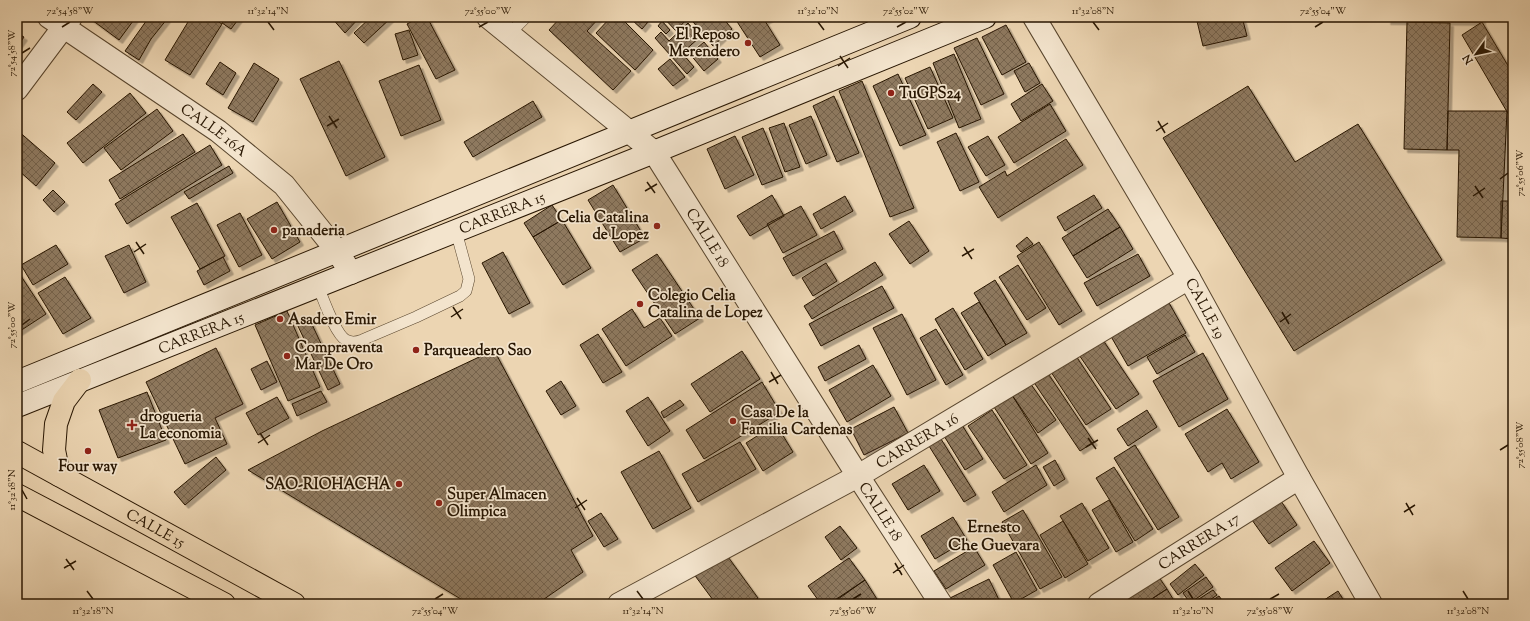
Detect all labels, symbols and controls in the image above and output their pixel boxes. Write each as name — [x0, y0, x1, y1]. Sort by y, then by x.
text: 72°54'58"W — [47, 4, 93, 19]
text: 11°32'14"N — [247, 4, 289, 19]
text: 72°55'00"W — [465, 4, 511, 19]
text: 11°32'10"N — [797, 4, 839, 19]
text: 72°55'02"W — [883, 4, 929, 19]
text: 11°32'08"N — [1072, 4, 1114, 19]
text: 72°55'04"W — [1300, 4, 1346, 19]
place label: El Reposo Merendero — [669, 25, 740, 63]
text: 72°54'58"W — [5, 30, 20, 76]
north arrow — [1456, 34, 1496, 74]
marker: El Reposo Merendero — [743, 38, 753, 48]
text: N — [1459, 51, 1478, 68]
place label: TuGPS24 — [899, 84, 961, 105]
marker: TuGPS24 — [886, 88, 896, 98]
street label: CALLE 16A — [176, 99, 251, 163]
text: 72°55'06"W — [1513, 150, 1528, 196]
street label: CARRERA 15 — [456, 188, 548, 241]
street label: CALLE 18 — [680, 205, 733, 272]
place label: Celia Catalina de Lopez — [557, 208, 649, 246]
place label: panaderia — [282, 221, 345, 242]
marker: Celia Catalina de Lopez — [652, 221, 662, 231]
marker: panaderia — [269, 225, 279, 235]
street label: CALLE 19 — [1179, 275, 1229, 343]
place label: Colegio Celia Catalina de Lopez — [648, 286, 763, 324]
marker: Colegio Celia Catalina de Lopez — [635, 299, 645, 309]
text: 72°55'00"W — [5, 302, 20, 348]
street label: CARRERA 15 — [155, 308, 247, 361]
place label: Asadero Emir — [288, 310, 377, 331]
marker: Asadero Emir — [275, 314, 285, 324]
place label: Compraventa Mar De Oro — [295, 338, 383, 376]
place label: Parqueadero Sao — [424, 341, 531, 362]
marker: Parqueadero Sao — [411, 345, 421, 355]
marker: Compraventa Mar De Oro — [282, 351, 292, 361]
place label: Casa De la Familia Cardenas — [741, 403, 853, 441]
place label: drogueria La economia — [140, 407, 222, 445]
street label: CARRERA 16 — [873, 409, 963, 475]
marker: Casa De la Familia Cardenas — [728, 416, 738, 426]
marker: drogueria La economia — [127, 420, 137, 430]
text: 72°55'08"W — [1513, 422, 1528, 468]
marker: Four way — [83, 446, 93, 456]
place label: Four way — [58, 457, 118, 478]
text: 11°32'18"N — [5, 469, 20, 511]
place label: SAO-RIOHACHA — [265, 475, 392, 496]
marker: SAO-RIOHACHA — [394, 479, 404, 489]
street label: CALLE 18 — [853, 479, 907, 546]
place label: Super Almacen Olimpica — [447, 485, 547, 523]
marker: Super Almacen Olimpica — [434, 498, 444, 508]
street label: CALLE 15 — [122, 505, 188, 554]
street label: CARRERA 17 — [1155, 508, 1245, 576]
district label: Ernesto Che Guevara — [948, 517, 1040, 558]
text: 11°32'18"N — [72, 604, 114, 619]
text: 72°55'04"W — [412, 604, 458, 619]
text: 11°32'14"N — [622, 604, 664, 619]
text: 72°55'06"W — [830, 604, 876, 619]
text: 11°32'10"N — [1172, 604, 1214, 619]
text: 72°55'08"W — [1247, 604, 1293, 619]
text: 11°32'08"N — [1447, 604, 1489, 619]

